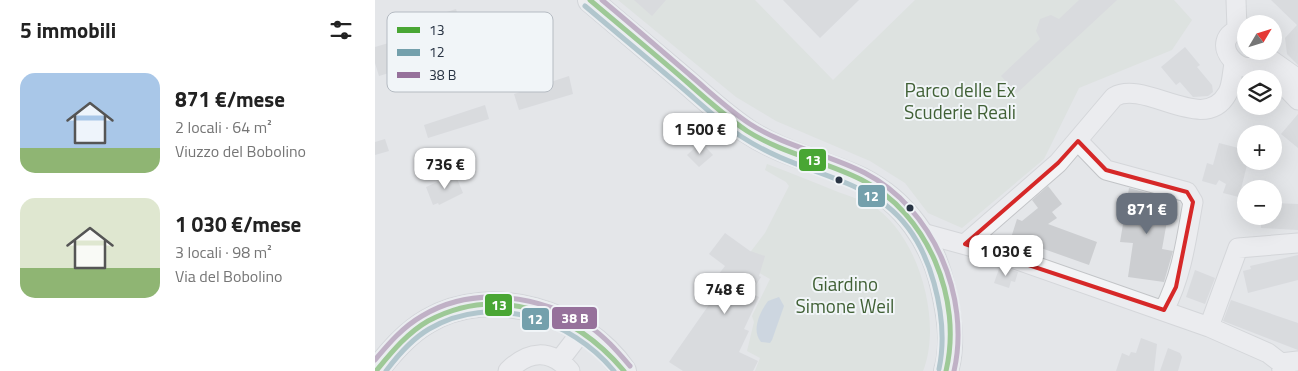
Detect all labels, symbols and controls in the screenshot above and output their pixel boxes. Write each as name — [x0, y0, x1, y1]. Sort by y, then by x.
legend — [387, 12, 553, 92]
text: 5 immobili — [20, 14, 116, 46]
north arrow — [1237, 15, 1283, 60]
map controls — [1237, 15, 1282, 225]
icon: filters — [327, 16, 355, 44]
text: 13 — [429, 19, 445, 40]
text: 12 — [429, 41, 445, 62]
text: 38 B — [429, 64, 456, 85]
button: layers — [1237, 70, 1282, 115]
park label: Parco delle Ex Scuderie Reali — [904, 75, 1016, 126]
text: 871 €/mese — [175, 83, 285, 115]
icon: home — [60, 93, 120, 153]
pin: 1 500 € — [654, 112, 746, 155]
text: 2 locali · 64 m² — [175, 115, 272, 139]
text: 1 500 € — [674, 117, 726, 141]
button: + — [1237, 125, 1282, 170]
text: Viuzzo del Bobolino — [175, 139, 306, 163]
pin: 736 € — [410, 148, 480, 190]
line badge: 13 — [798, 148, 827, 172]
text: 13 — [805, 149, 821, 170]
text: 736 € — [425, 152, 465, 176]
unlabelled marker — [834, 175, 844, 185]
button: − — [1237, 180, 1282, 225]
line badge: 12 — [857, 184, 886, 208]
text: 12 — [863, 185, 879, 206]
pin: 871 € — [1112, 192, 1182, 235]
text: 871 € — [1127, 197, 1167, 221]
unlabelled marker — [905, 203, 915, 213]
text: 1 030 €/mese — [175, 208, 301, 240]
icon: home — [60, 218, 120, 278]
pin: 1 030 € — [960, 234, 1052, 277]
text: 1 030 € — [980, 239, 1032, 263]
text: 3 locali · 98 m² — [175, 240, 272, 264]
text: Via del Bobolino — [175, 264, 283, 288]
park label: Giardino Simone Weil — [796, 269, 894, 320]
pin: 748 € — [690, 272, 760, 315]
text: 748 € — [705, 277, 745, 301]
line badge: 13 — [484, 293, 513, 317]
text: 13 — [491, 294, 507, 315]
line badge: 38 B — [551, 306, 598, 330]
line badge: 12 — [521, 307, 550, 331]
text: 38 B — [561, 307, 589, 328]
text: 12 — [527, 308, 543, 329]

